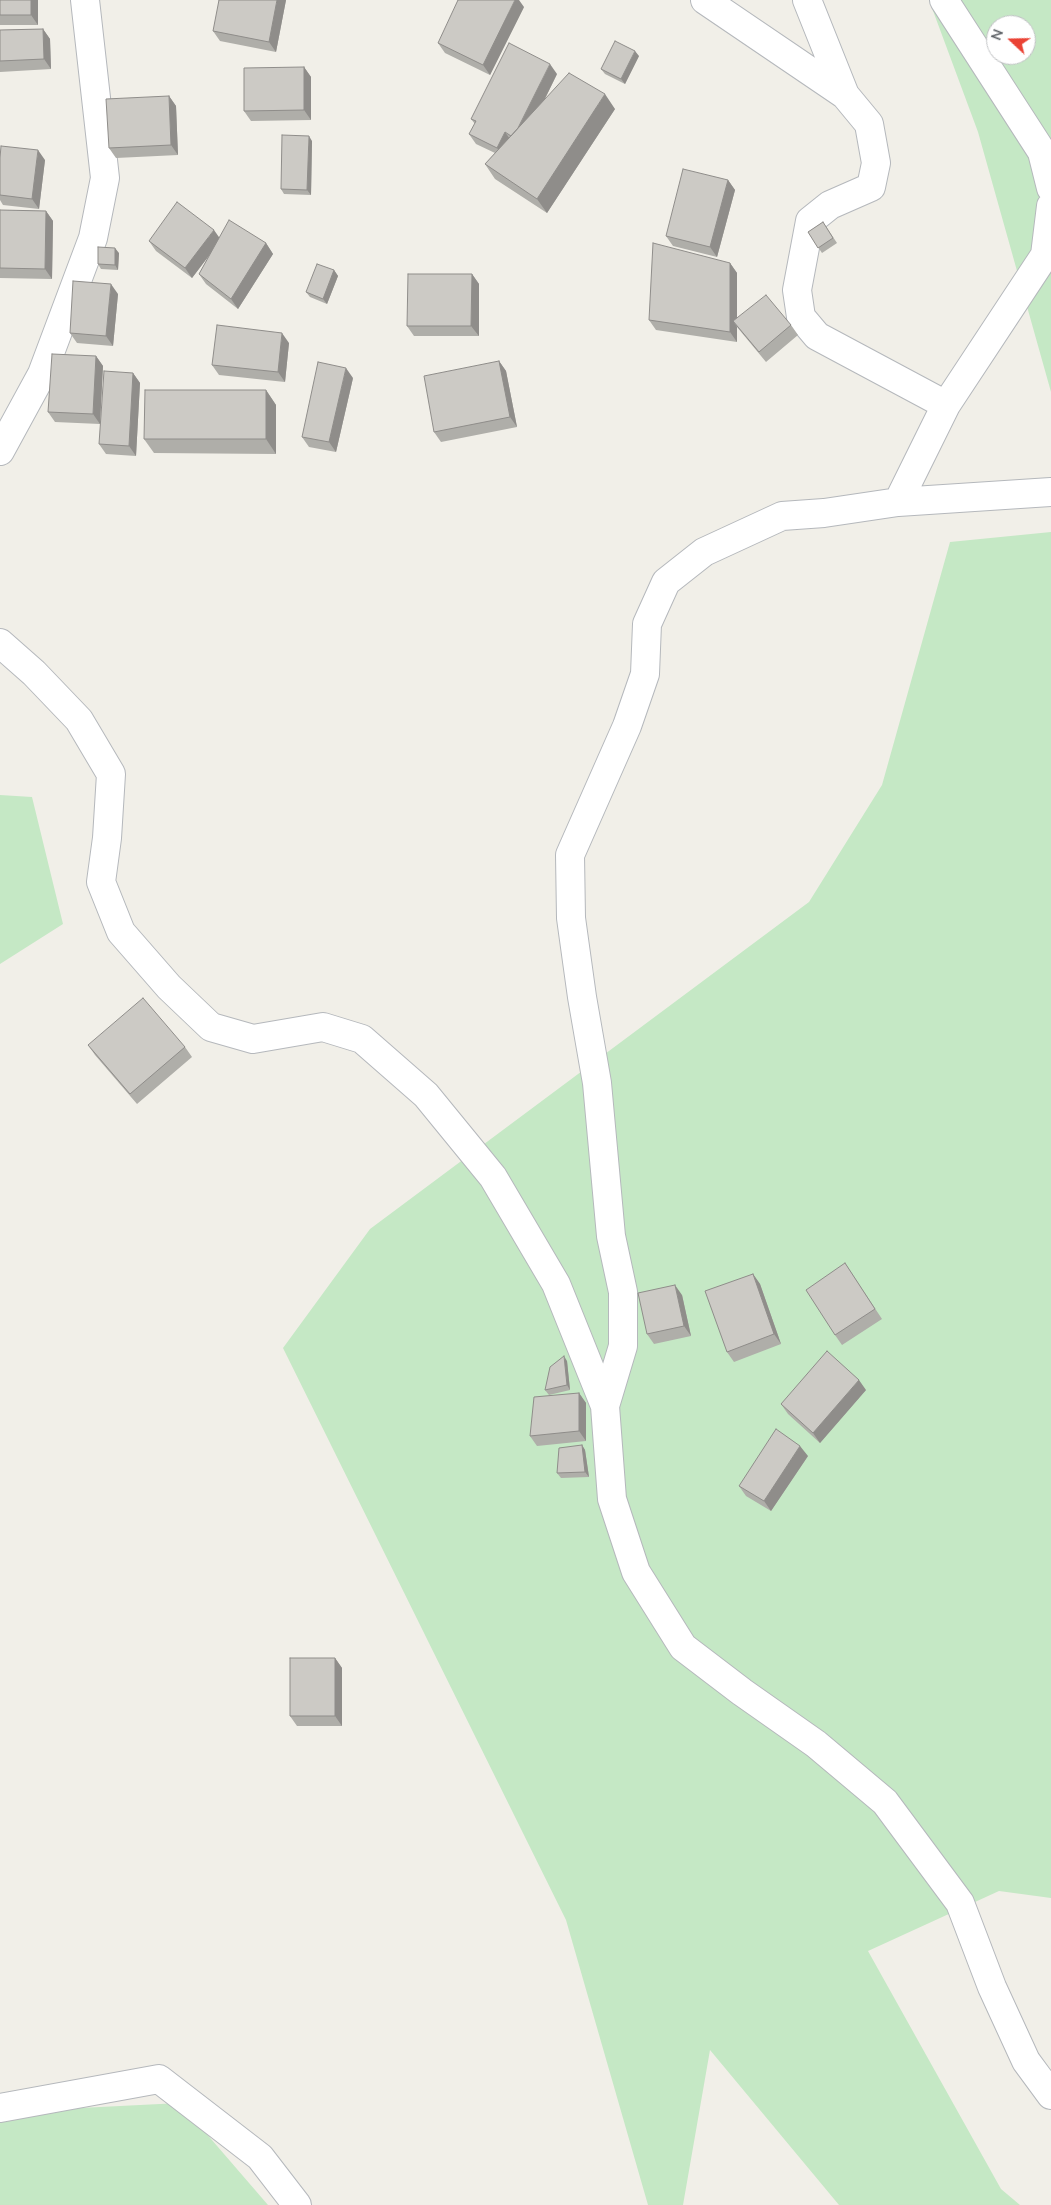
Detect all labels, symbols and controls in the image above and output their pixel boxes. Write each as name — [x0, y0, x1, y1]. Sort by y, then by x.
north arrow — [986, 15, 1036, 65]
text: N — [987, 27, 1008, 43]

